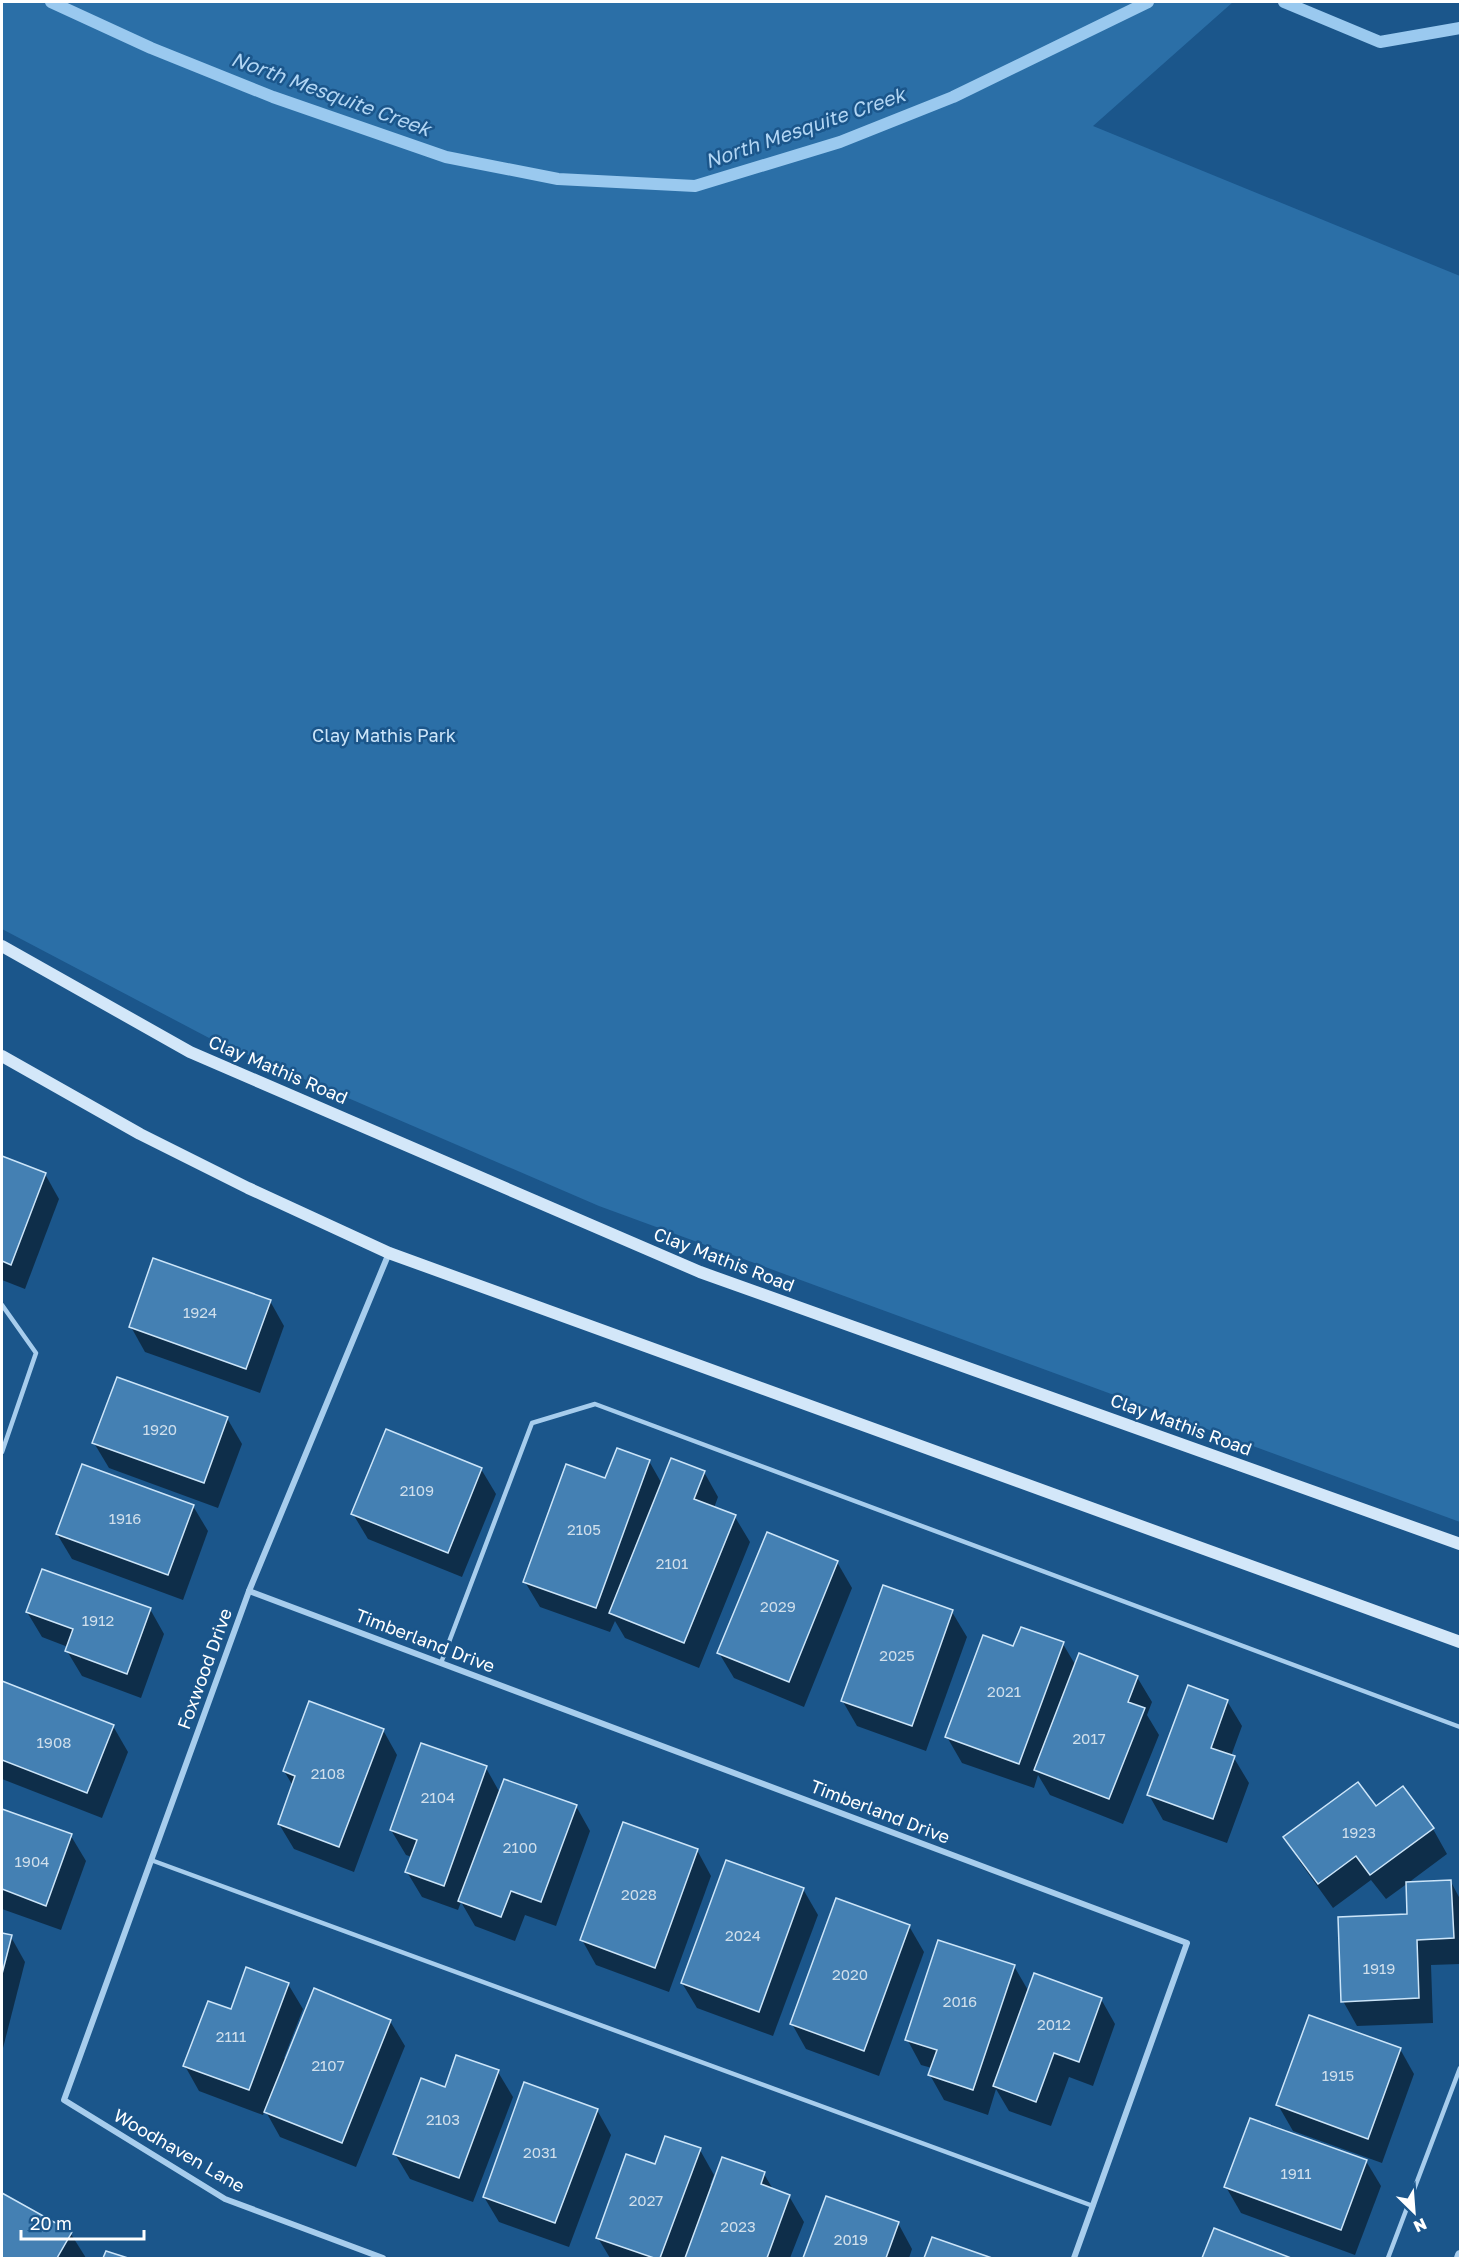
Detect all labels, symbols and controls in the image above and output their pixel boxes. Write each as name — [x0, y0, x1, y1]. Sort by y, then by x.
water label: North Mesquite Creek — [228, 46, 437, 141]
water label: North Mesquite Creek — [701, 81, 910, 173]
park label: Clay Mathis Park — [312, 724, 456, 746]
street label: Clay Mathis Road — [205, 1030, 351, 1108]
street label: Clay Mathis Road — [651, 1222, 798, 1296]
house number: 1924 — [183, 1303, 217, 1321]
street label: Clay Mathis Road — [1108, 1388, 1255, 1460]
house number: 1920 — [143, 1420, 177, 1438]
house number: 2109 — [400, 1481, 434, 1499]
house number: 1916 — [109, 1509, 141, 1527]
house number: 2105 — [567, 1520, 601, 1538]
house number: 2101 — [656, 1554, 688, 1572]
house number: 2029 — [760, 1597, 796, 1615]
street label: Timberland Drive — [353, 1603, 498, 1677]
street label: Foxwood Drive — [172, 1605, 236, 1732]
house number: 1912 — [82, 1611, 114, 1629]
house number: 2025 — [879, 1646, 915, 1664]
house number: 2021 — [987, 1682, 1021, 1700]
house number: 2017 — [1072, 1729, 1106, 1747]
house number: 1908 — [37, 1733, 71, 1751]
house number: 2108 — [311, 1764, 345, 1782]
street label: Timberland Drive — [808, 1774, 953, 1848]
house number: 2104 — [421, 1788, 455, 1806]
house number: 1923 — [1342, 1823, 1376, 1841]
house number: 2100 — [503, 1838, 537, 1856]
house number: 1904 — [15, 1852, 49, 1870]
house number: 2028 — [621, 1885, 657, 1903]
house number: 2024 — [725, 1926, 761, 1944]
house number: 1919 — [1363, 1959, 1395, 1977]
house number: 2020 — [832, 1965, 868, 1983]
house number: 2016 — [943, 1992, 977, 2010]
house number: 2012 — [1037, 2015, 1071, 2033]
house number: 2111 — [216, 2027, 246, 2045]
house number: 2107 — [311, 2056, 345, 2074]
house number: 1915 — [1322, 2066, 1354, 2084]
street label: Woodhaven Lane — [110, 2104, 249, 2197]
house number: 2103 — [426, 2110, 460, 2128]
house number: 2031 — [523, 2143, 557, 2161]
house number: 1911 — [1281, 2164, 1311, 2182]
north arrow — [1384, 2182, 1444, 2242]
house number: 2027 — [629, 2191, 663, 2209]
scale bar — [21, 2203, 144, 2241]
text: 20 m — [30, 2212, 72, 2234]
text: N — [1411, 2214, 1430, 2237]
house number: 2023 — [720, 2217, 756, 2235]
house number: 2019 — [834, 2230, 868, 2248]

